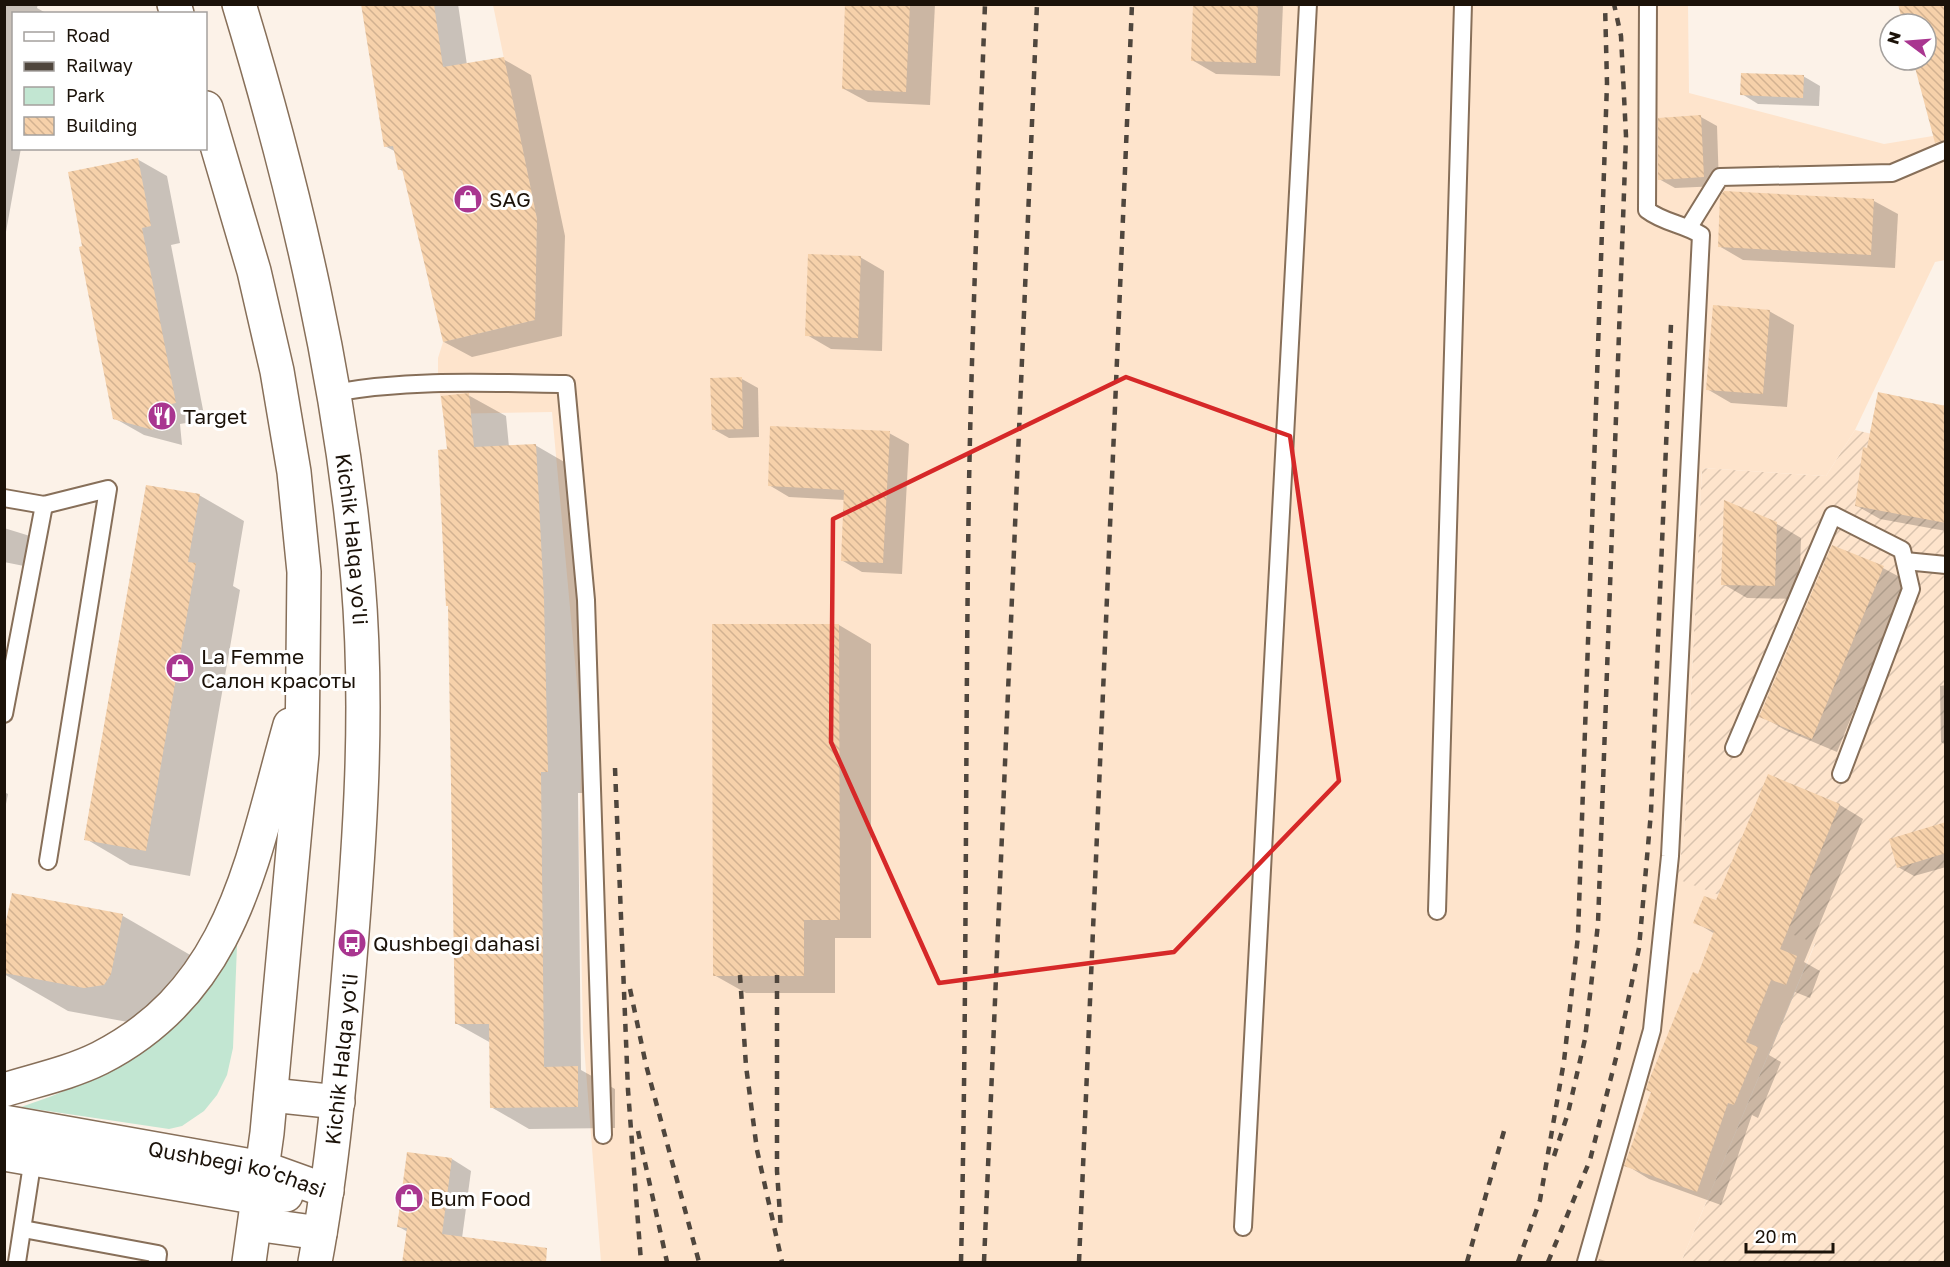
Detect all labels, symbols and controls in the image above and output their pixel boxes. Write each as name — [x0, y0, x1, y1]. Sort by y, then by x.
legend — [12, 12, 207, 150]
north arrow — [1878, 12, 1938, 72]
text: Road — [66, 24, 110, 46]
text: N — [1882, 29, 1905, 46]
text: Railway — [66, 54, 133, 76]
text: Park — [66, 84, 105, 106]
text: Building — [66, 114, 137, 136]
shop icon: SAG — [452, 183, 484, 215]
place label: SAG — [489, 186, 531, 212]
restaurant icon: Target — [146, 400, 178, 432]
place label: Target — [183, 403, 247, 429]
street label: Kichik Halqa yo'li — [330, 452, 374, 626]
place label: La Femme Салон красоты — [201, 643, 356, 693]
shop icon: La Femme Салон красоты — [164, 652, 196, 684]
bus stop icon: Qushbegi dahasi — [336, 927, 368, 959]
place label: Qushbegi dahasi — [373, 930, 541, 956]
street label: Kichik Halqa yo'li — [319, 972, 363, 1146]
street label: Qushbegi ko'chasi — [146, 1135, 330, 1203]
shop icon: Bum Food — [393, 1182, 425, 1214]
place label: Bum Food — [430, 1185, 531, 1211]
scale bar — [1746, 1216, 1833, 1254]
text: 20 m — [1755, 1225, 1797, 1247]

